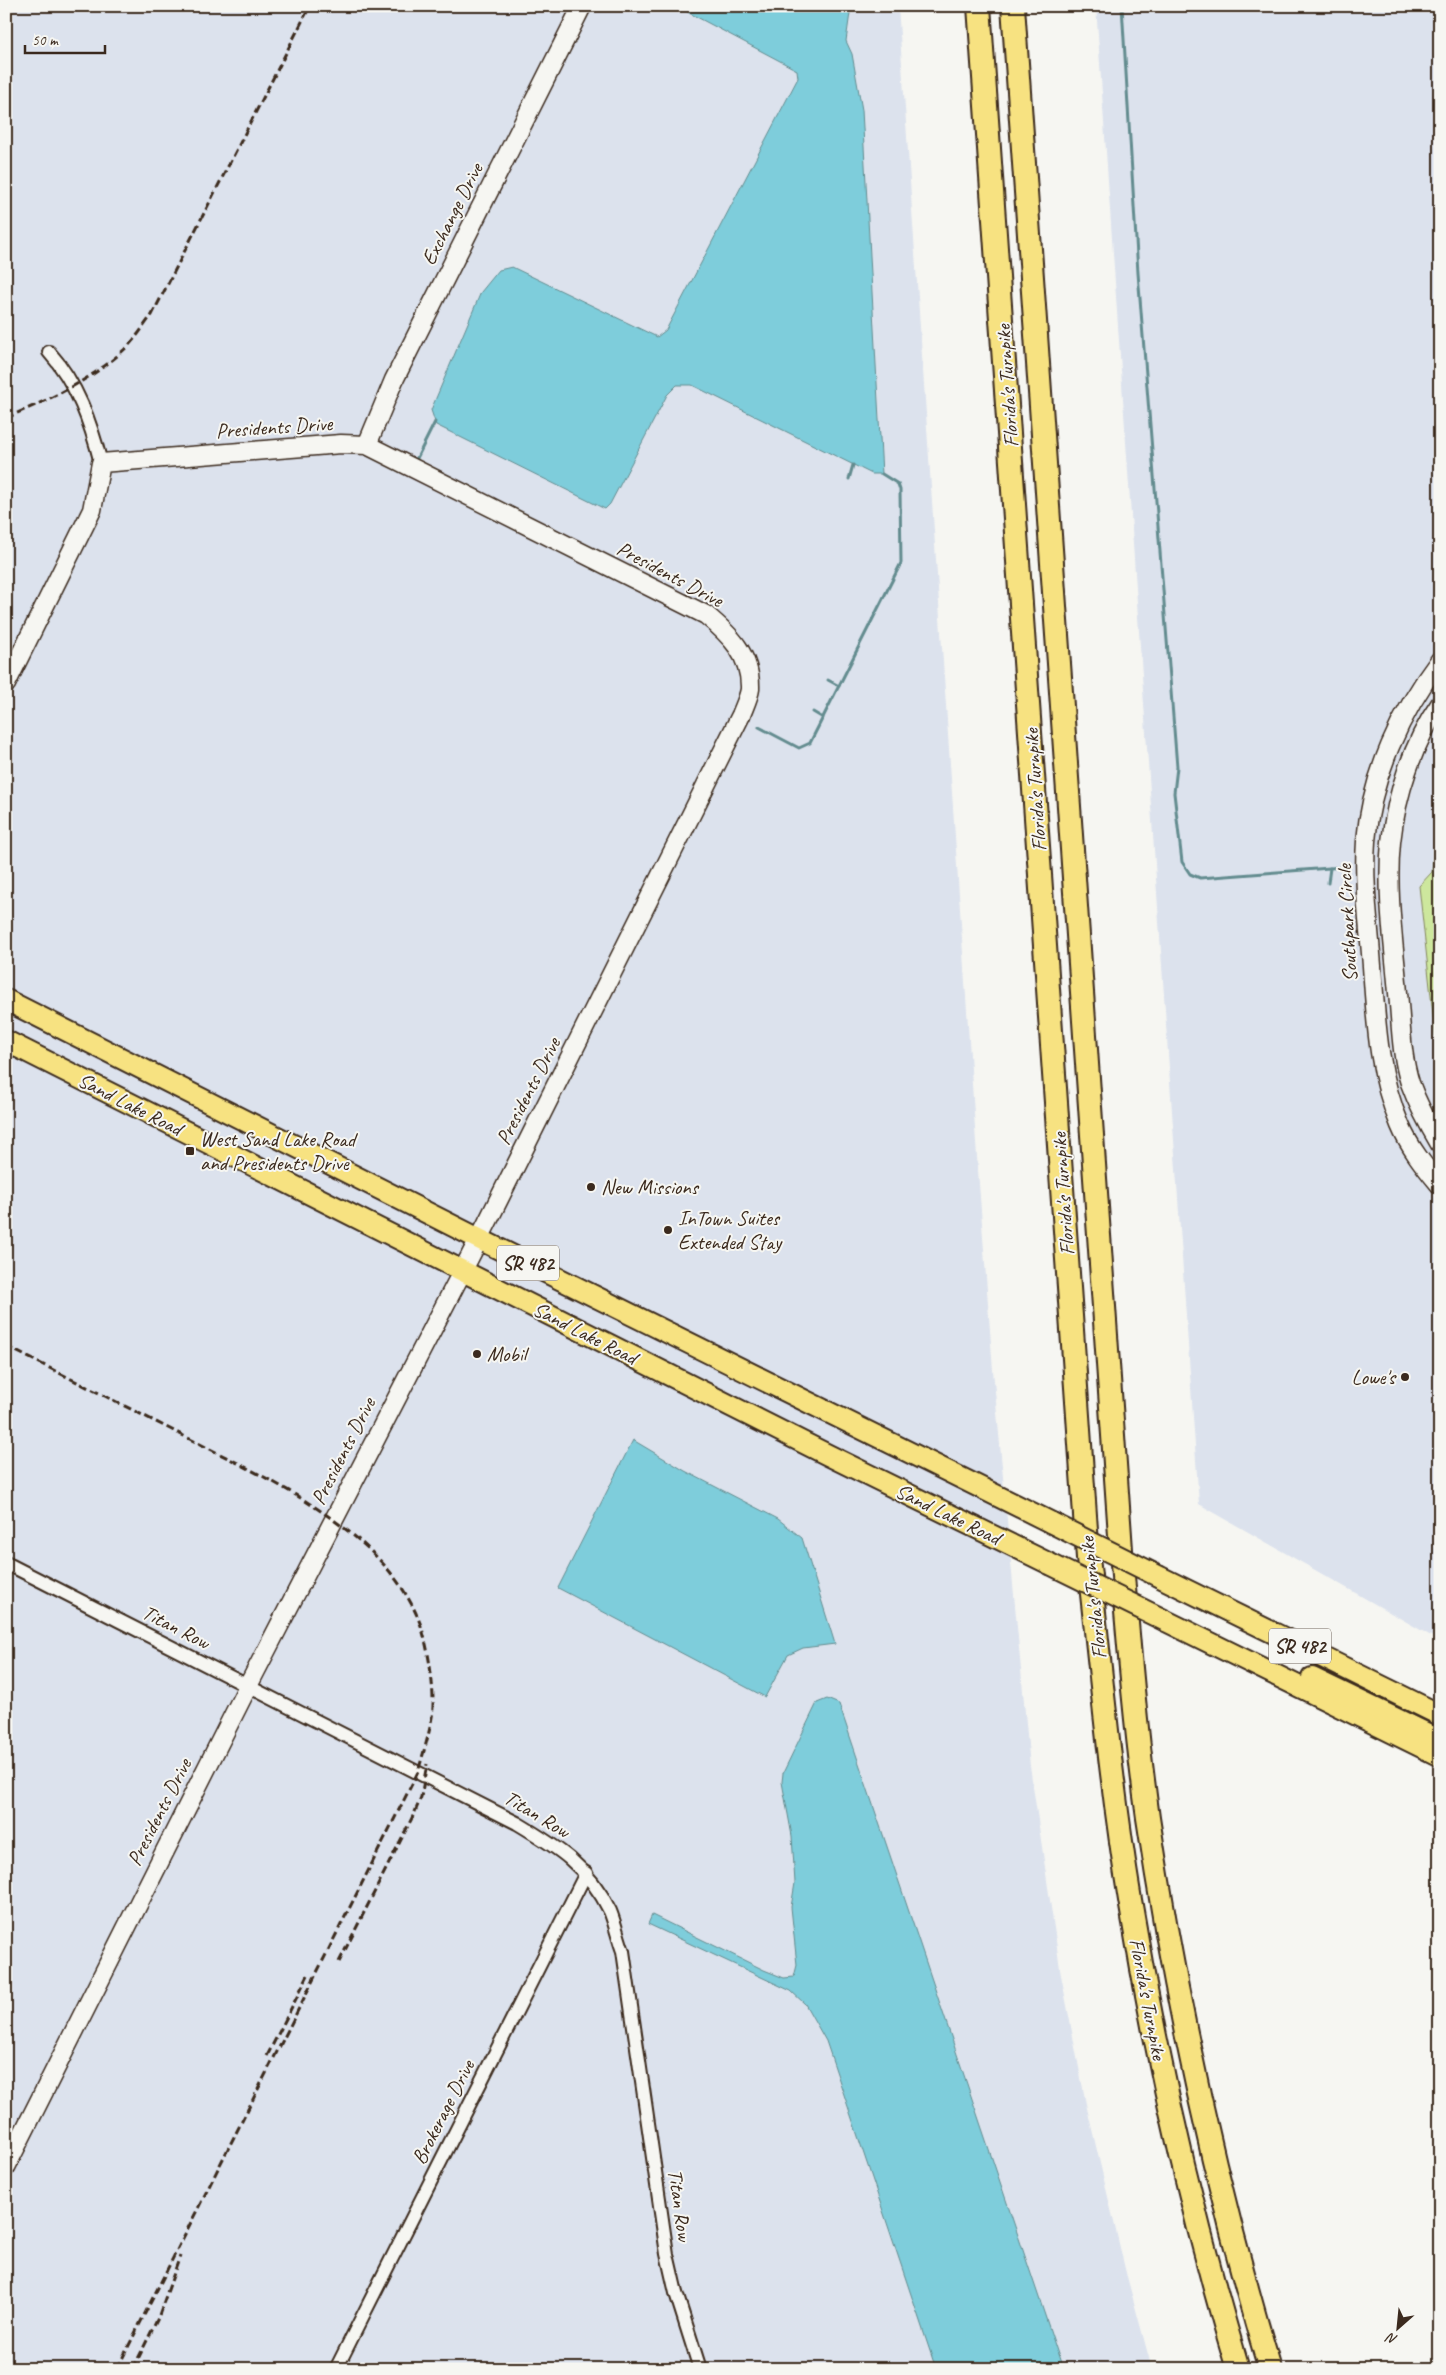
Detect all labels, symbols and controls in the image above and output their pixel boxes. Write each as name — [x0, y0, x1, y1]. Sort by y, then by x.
scale bar — [25, 22, 105, 54]
text: 50 m — [32, 31, 59, 50]
street label: Exchange Drive — [415, 157, 490, 269]
street label: Florida's Turnpike — [990, 323, 1024, 448]
street label: Presidents Drive — [215, 410, 334, 444]
street label: Presidents Drive — [612, 535, 729, 613]
street label: Florida's Turnpike — [1018, 727, 1052, 852]
street label: Southpark Circle — [1331, 862, 1363, 982]
street label: Presidents Drive — [490, 1032, 567, 1149]
street label: Sand Lake Road — [74, 1067, 190, 1143]
place label: West Sand Lake Road and Presidents Drive — [200, 1126, 358, 1176]
street label: Florida's Turnpike — [1046, 1131, 1080, 1256]
marker: West Sand Lake Road and Presidents Drive — [184, 1145, 196, 1157]
place label: New Missions — [601, 1174, 700, 1200]
marker: New Missions — [585, 1181, 597, 1193]
place label: InTown Suites Extended Stay — [678, 1205, 783, 1255]
marker: InTown Suites Extended Stay — [662, 1224, 674, 1236]
road number: SR 482 — [497, 1246, 559, 1280]
street label: Sand Lake Road — [529, 1296, 645, 1372]
place label: Mobil — [487, 1341, 530, 1367]
marker: Mobil — [471, 1348, 483, 1360]
place label: Lowe's — [1352, 1364, 1397, 1390]
marker: Lowe's — [1399, 1371, 1411, 1383]
street label: Presidents Drive — [305, 1392, 382, 1509]
street label: Sand Lake Road — [891, 1477, 1008, 1552]
street label: Florida's Turnpike — [1074, 1534, 1112, 1660]
street label: Titan Row — [138, 1599, 216, 1656]
road number: SR 482 — [1269, 1628, 1331, 1664]
street label: Presidents Drive — [121, 1753, 198, 1870]
street label: Titan Row — [499, 1784, 576, 1845]
street label: Florida's Turnpike — [1124, 1936, 1173, 2063]
street label: Brokerage Drive — [406, 2055, 481, 2168]
street label: Titan Row — [662, 2167, 698, 2245]
north arrow — [1374, 2302, 1424, 2352]
text: N — [1383, 2329, 1400, 2349]

